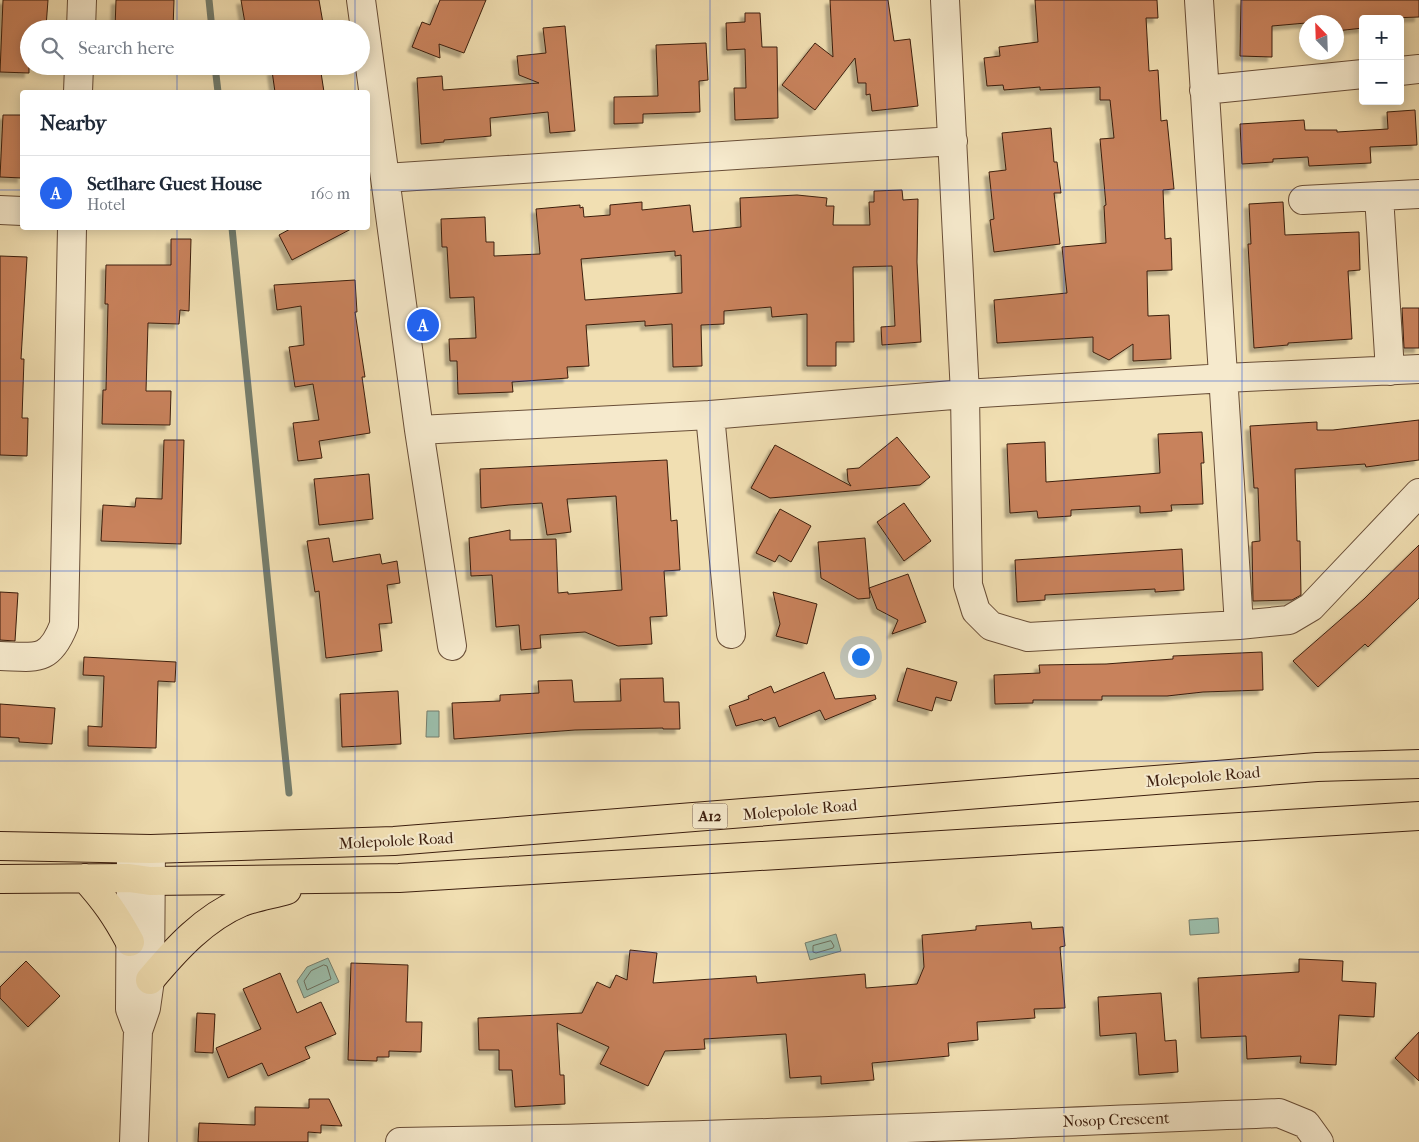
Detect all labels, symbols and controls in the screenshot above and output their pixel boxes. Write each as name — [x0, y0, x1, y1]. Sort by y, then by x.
north arrow — [1299, 15, 1344, 60]
map controls — [1359, 15, 1404, 105]
button: + — [1359, 15, 1404, 60]
search box — [20, 20, 370, 75]
icon: search — [38, 34, 66, 62]
text: Search here — [78, 37, 174, 59]
button: − — [1359, 60, 1404, 105]
text: Nearby — [40, 111, 106, 135]
text: Setlhare Guest House — [87, 173, 262, 195]
text: A — [51, 184, 61, 203]
text: 160 m — [310, 184, 350, 203]
text: Hotel — [87, 195, 125, 214]
pin: A — [407, 306, 439, 344]
your location — [848, 644, 874, 670]
street label: Molepolole Road — [1145, 762, 1261, 791]
street label: Molepolole Road — [742, 795, 858, 824]
road number: A12 — [692, 804, 728, 828]
street label: Molepolole Road — [338, 828, 454, 853]
street label: Nosop Crescent — [1062, 1108, 1170, 1131]

